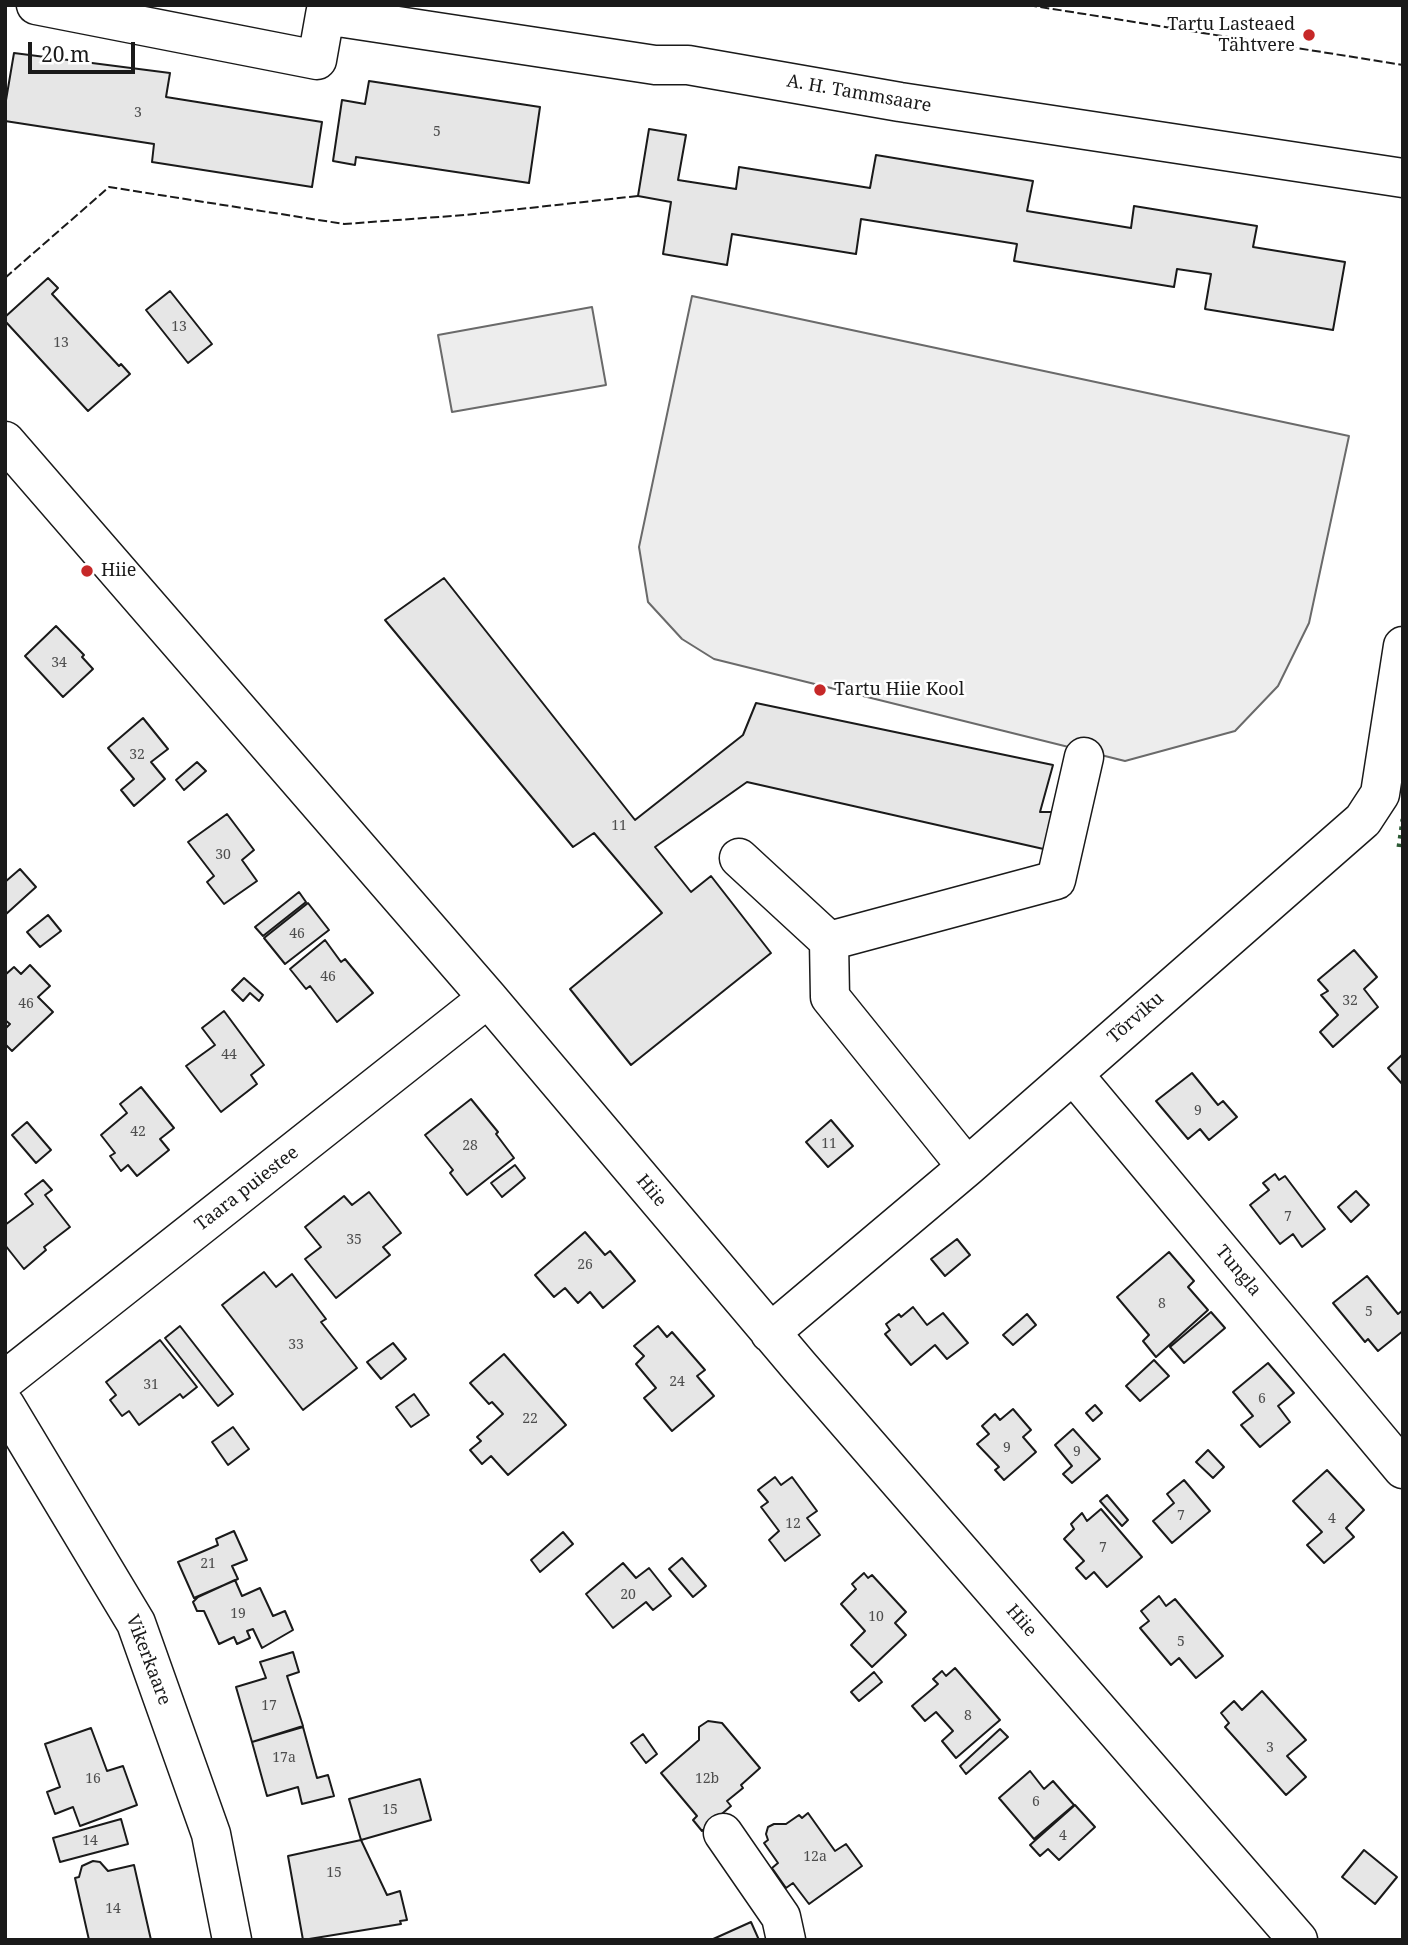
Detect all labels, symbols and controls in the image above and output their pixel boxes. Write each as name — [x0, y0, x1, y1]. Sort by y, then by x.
place label: Tartu Lasteaed Tähtvere — [1167, 14, 1295, 56]
marker: Tartu Lasteaed Tähtvere — [1301, 27, 1317, 43]
scale bar — [32, 28, 138, 72]
text: 20 m — [41, 40, 90, 68]
street label: A. H. Tammsaare — [785, 71, 933, 117]
house number: 3 — [134, 105, 142, 121]
house number: 5 — [433, 124, 441, 140]
house number: 13 — [171, 319, 187, 335]
house number: 13 — [53, 335, 69, 351]
place label: Hiie — [101, 560, 136, 582]
marker: Hiie — [79, 563, 95, 579]
house number: 34 — [51, 655, 67, 671]
place label: Tartu Hiie Kool — [834, 679, 964, 701]
marker: Tartu Hiie Kool — [812, 682, 828, 698]
house number: 32 — [129, 747, 145, 763]
house number: 11 — [611, 818, 627, 834]
house number: 30 — [215, 847, 231, 863]
house number: 46 — [289, 926, 305, 942]
house number: 46 — [320, 969, 336, 985]
street label: Tõrviku — [1104, 988, 1168, 1048]
house number: 32 — [1342, 993, 1358, 1009]
house number: 46 — [18, 996, 34, 1012]
house number: 44 — [221, 1047, 237, 1063]
house number: 9 — [1194, 1103, 1202, 1119]
house number: 42 — [130, 1124, 146, 1140]
house number: 11 — [821, 1136, 837, 1152]
house number: 28 — [462, 1138, 478, 1154]
street label: Taara puiestee — [191, 1142, 303, 1236]
street label: Hiie — [631, 1170, 671, 1212]
house number: 7 — [1284, 1209, 1292, 1225]
house number: 35 — [346, 1232, 362, 1248]
street label: Tungla — [1211, 1241, 1265, 1301]
house number: 26 — [577, 1257, 593, 1273]
house number: 8 — [1158, 1296, 1166, 1312]
house number: 5 — [1365, 1304, 1373, 1320]
house number: 33 — [288, 1337, 304, 1353]
house number: 24 — [669, 1374, 685, 1390]
house number: 31 — [143, 1377, 159, 1393]
house number: 6 — [1258, 1391, 1266, 1407]
house number: 22 — [522, 1411, 538, 1427]
house number: 9 — [1003, 1440, 1011, 1456]
house number: 9 — [1073, 1444, 1081, 1460]
house number: 7 — [1177, 1508, 1185, 1524]
house number: 4 — [1328, 1511, 1336, 1527]
house number: 12 — [785, 1516, 801, 1532]
house number: 7 — [1099, 1540, 1107, 1556]
house number: 21 — [200, 1556, 216, 1572]
house number: 20 — [620, 1587, 636, 1603]
street label: Hiie — [1001, 1601, 1041, 1641]
house number: 19 — [230, 1606, 246, 1622]
house number: 10 — [868, 1609, 884, 1625]
street label: Vikerkaare — [121, 1612, 175, 1708]
house number: 5 — [1177, 1634, 1185, 1650]
house number: 17 — [261, 1698, 277, 1714]
house number: 8 — [964, 1708, 972, 1724]
house number: 3 — [1266, 1740, 1274, 1756]
house number: 17a — [272, 1750, 296, 1766]
house number: 16 — [85, 1771, 101, 1787]
house number: 12b — [695, 1771, 719, 1787]
house number: 6 — [1032, 1794, 1040, 1810]
house number: 15 — [382, 1802, 398, 1818]
house number: 4 — [1059, 1828, 1067, 1844]
house number: 14 — [82, 1833, 98, 1849]
house number: 12a — [803, 1849, 827, 1865]
house number: 15 — [326, 1865, 342, 1881]
house number: 14 — [105, 1901, 121, 1917]

